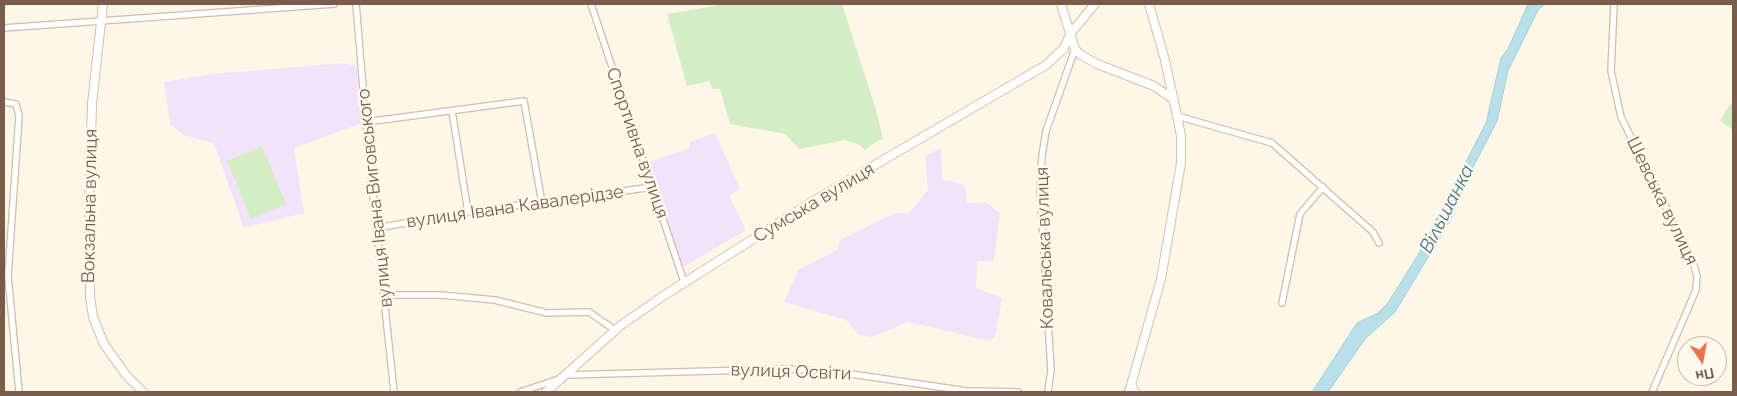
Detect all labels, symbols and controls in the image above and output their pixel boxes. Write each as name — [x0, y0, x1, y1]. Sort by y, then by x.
street label: Спортивна вулиця — [601, 65, 673, 221]
street label: вулиця Івана Виговського — [353, 87, 397, 309]
street label: Вокзальна вулиця — [78, 129, 102, 283]
street label: Шевська вулиця — [1622, 133, 1702, 269]
street label: Сумська вулиця — [750, 158, 878, 248]
water label: Вільшанка — [1415, 161, 1479, 257]
street label: Ковальська вулиця — [1031, 166, 1059, 330]
street label: вулиця Івана Кавалерідзе — [405, 181, 625, 233]
north arrow — [1677, 336, 1727, 386]
street label: вулиця Освіти — [730, 359, 852, 385]
text: Пн — [1694, 365, 1716, 384]

